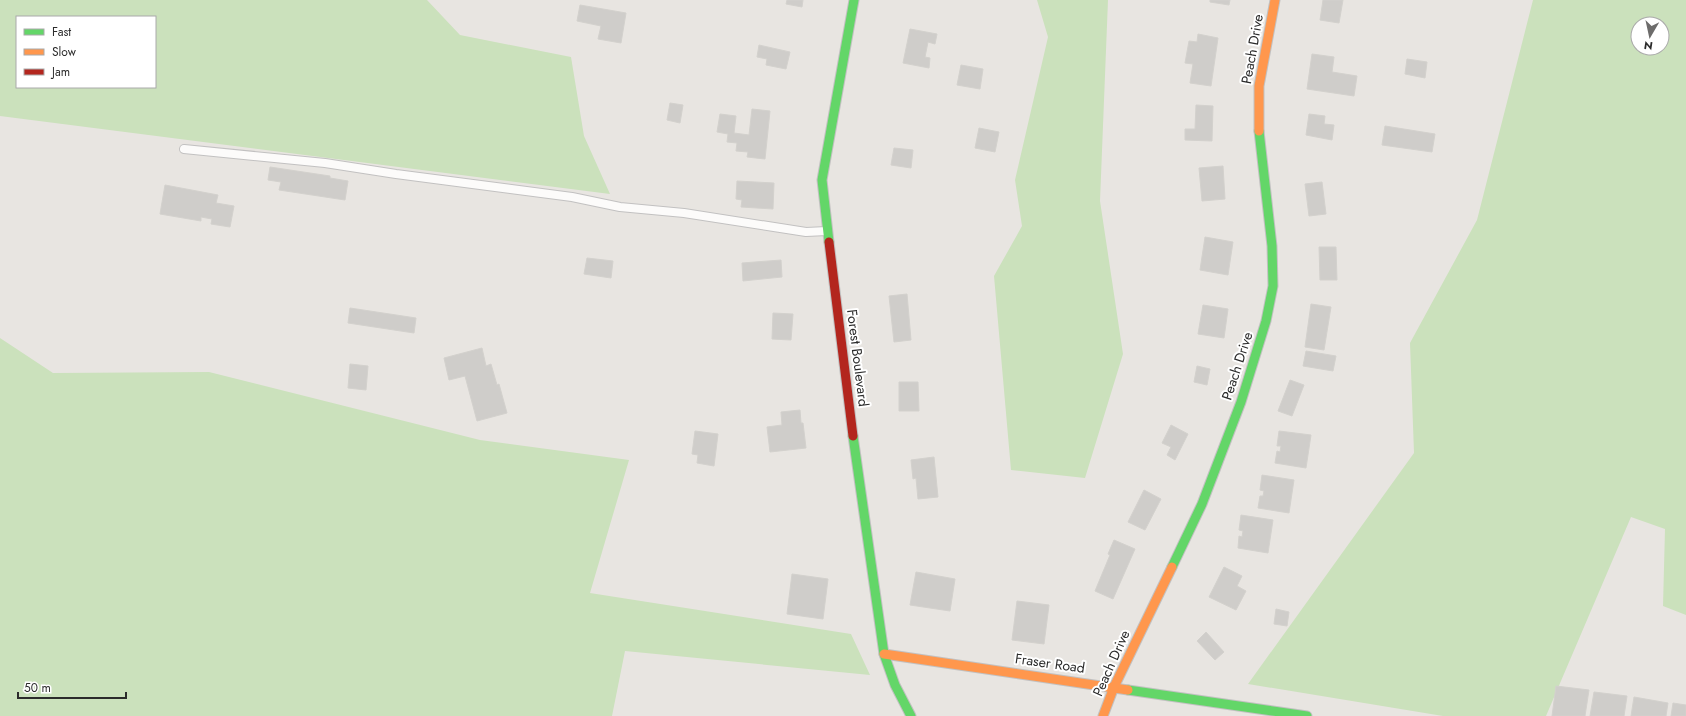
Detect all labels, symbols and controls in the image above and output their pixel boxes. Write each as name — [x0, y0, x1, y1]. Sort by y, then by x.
street label: Peach Drive — [1236, 13, 1268, 85]
legend — [16, 16, 156, 88]
north arrow — [1630, 16, 1670, 56]
text: Fast — [52, 23, 71, 41]
text: N — [1643, 37, 1654, 54]
text: Slow — [52, 43, 77, 61]
text: Jam — [50, 63, 70, 81]
street label: Forest Boulevard — [842, 308, 874, 408]
street label: Peach Drive — [1217, 329, 1257, 403]
street label: Peach Drive — [1088, 627, 1134, 699]
street label: Fraser Road — [1014, 648, 1086, 678]
scale bar — [18, 674, 126, 700]
text: 50 m — [24, 679, 51, 697]

